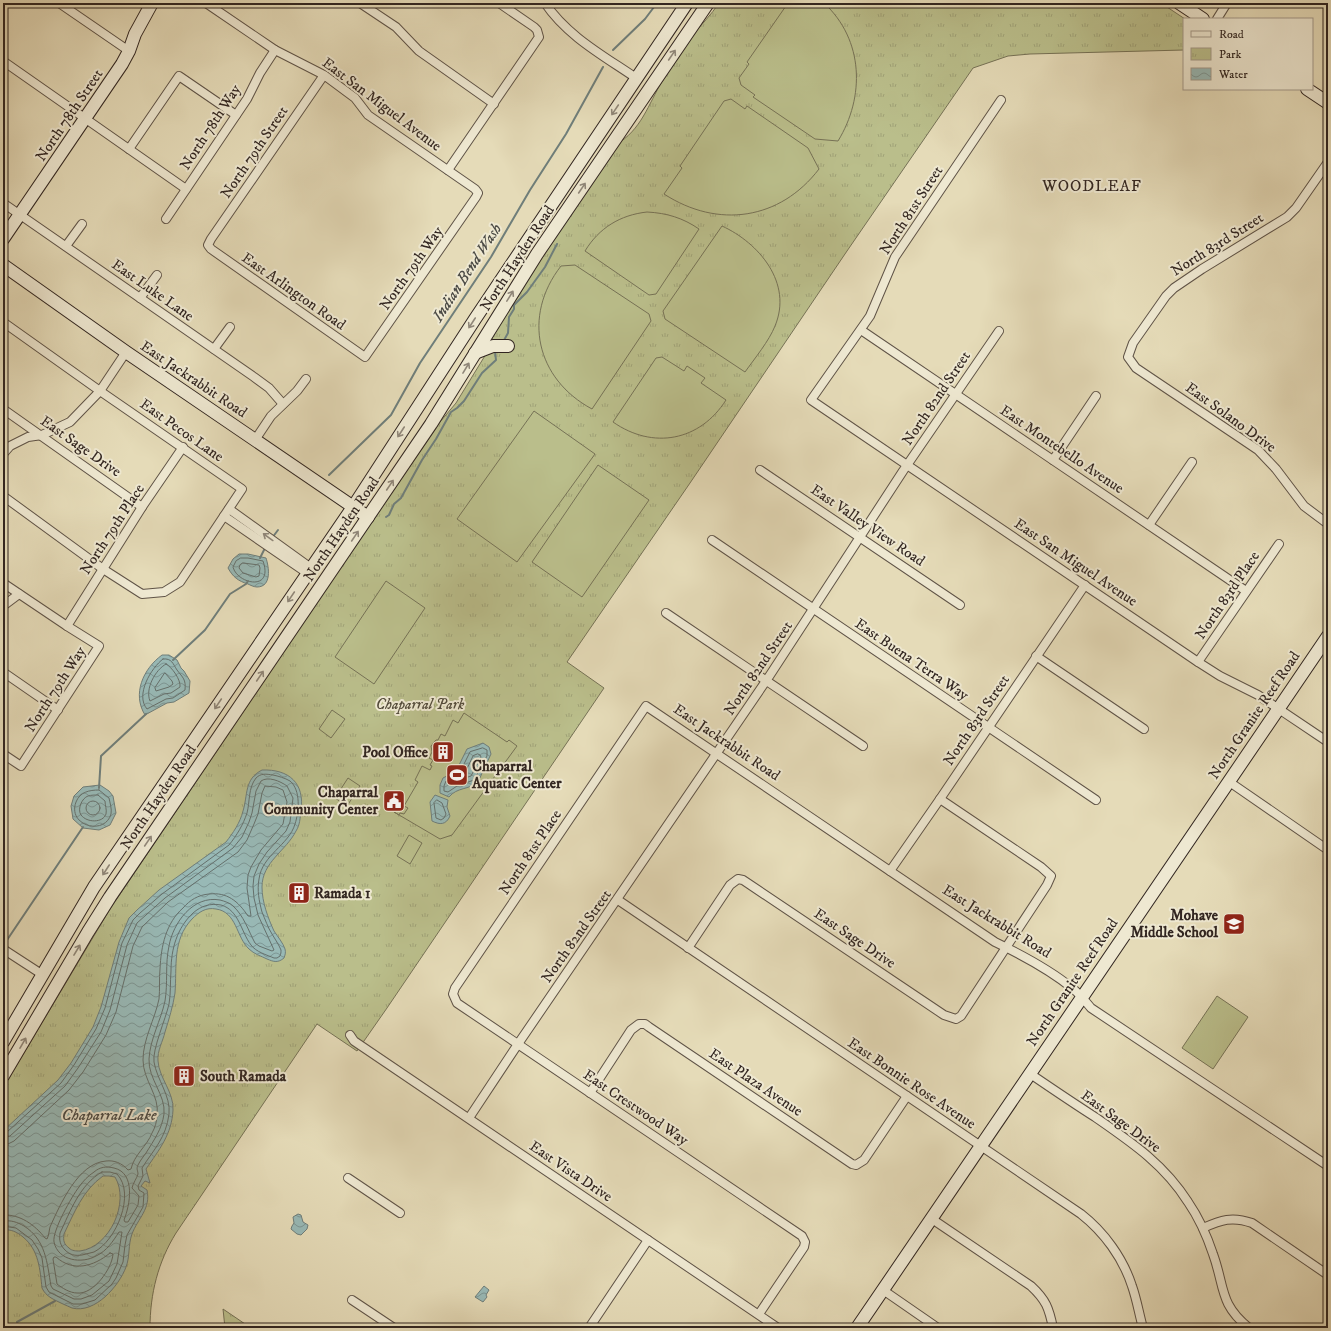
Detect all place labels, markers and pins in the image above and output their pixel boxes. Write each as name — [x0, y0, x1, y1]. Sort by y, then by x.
building icon: Pool Office — [430, 739, 456, 765]
place label: Pool Office — [362, 743, 429, 762]
place label: Chaparral Aquatic Center — [471, 757, 562, 794]
sports icon: Chaparral Aquatic Center — [444, 762, 470, 788]
place label: Chaparral Community Center — [264, 783, 378, 819]
public building icon: Chaparral Community Center — [381, 788, 407, 814]
building icon: Ramada 1 — [286, 880, 312, 906]
place label: Ramada 1 — [314, 884, 371, 903]
place label: Mohave Middle School — [1130, 906, 1219, 942]
school or university icon: Mohave Middle School — [1221, 911, 1247, 937]
building icon: South Ramada — [171, 1063, 197, 1089]
place label: South Ramada — [200, 1067, 287, 1086]

